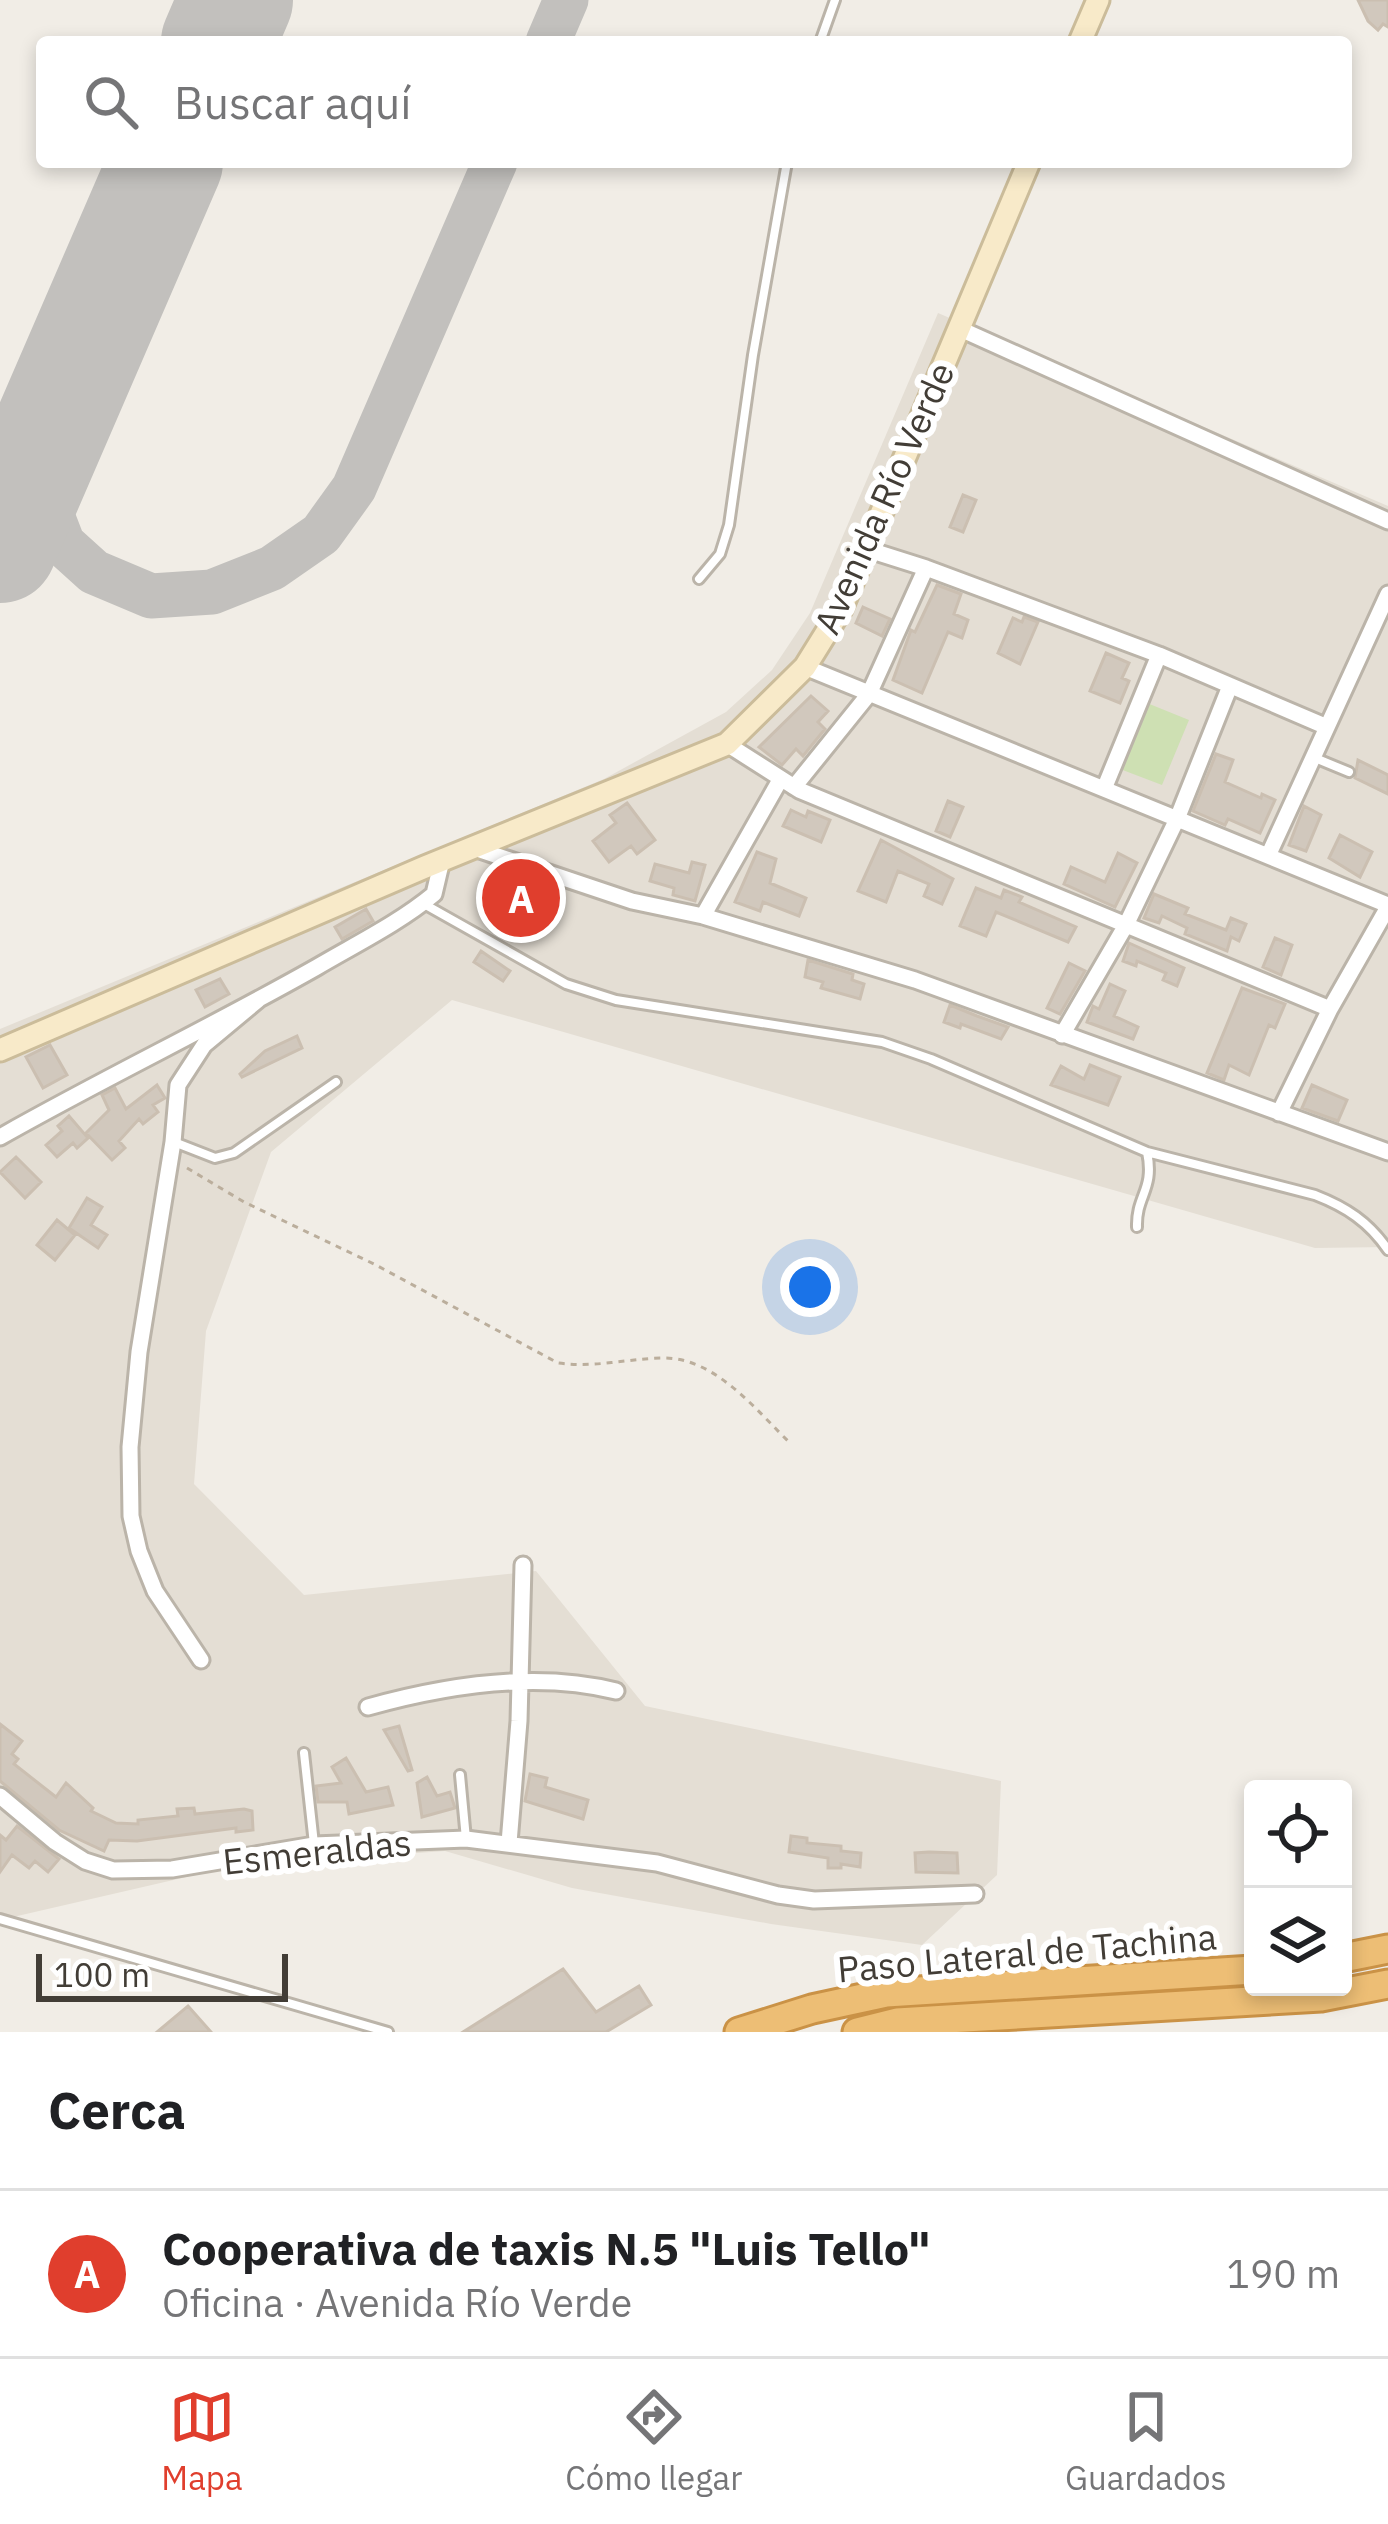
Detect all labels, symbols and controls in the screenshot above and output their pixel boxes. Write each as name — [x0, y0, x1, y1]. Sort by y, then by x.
search box — [36, 36, 1352, 168]
icon: search — [78, 69, 144, 135]
text: Buscar aquí — [174, 73, 412, 131]
street label: Avenida Río Verde — [803, 355, 965, 641]
pin: A — [482, 853, 560, 943]
your location — [780, 1257, 840, 1317]
map controls — [1244, 1780, 1352, 1996]
button: locate — [1244, 1780, 1352, 1888]
street label: Esmeraldas — [220, 1818, 414, 1885]
button: layers — [1244, 1888, 1352, 1996]
street label: Paso Lateral de Tachina — [835, 1913, 1219, 1992]
scale bar — [36, 1948, 288, 2001]
text: 100 m — [54, 1953, 150, 1996]
text: Cerca — [48, 2077, 186, 2143]
text: Cooperativa de taxis N.5 "Luis Tello" — [162, 2219, 930, 2277]
text: A — [74, 2248, 100, 2299]
text: 190 m — [1227, 2248, 1340, 2299]
text: Oficina · Avenida Río Verde — [162, 2277, 632, 2328]
tab: Mapa — [161, 2384, 243, 2499]
tab: Cómo llegar — [565, 2384, 742, 2499]
tab: Guardados — [1065, 2384, 1227, 2499]

